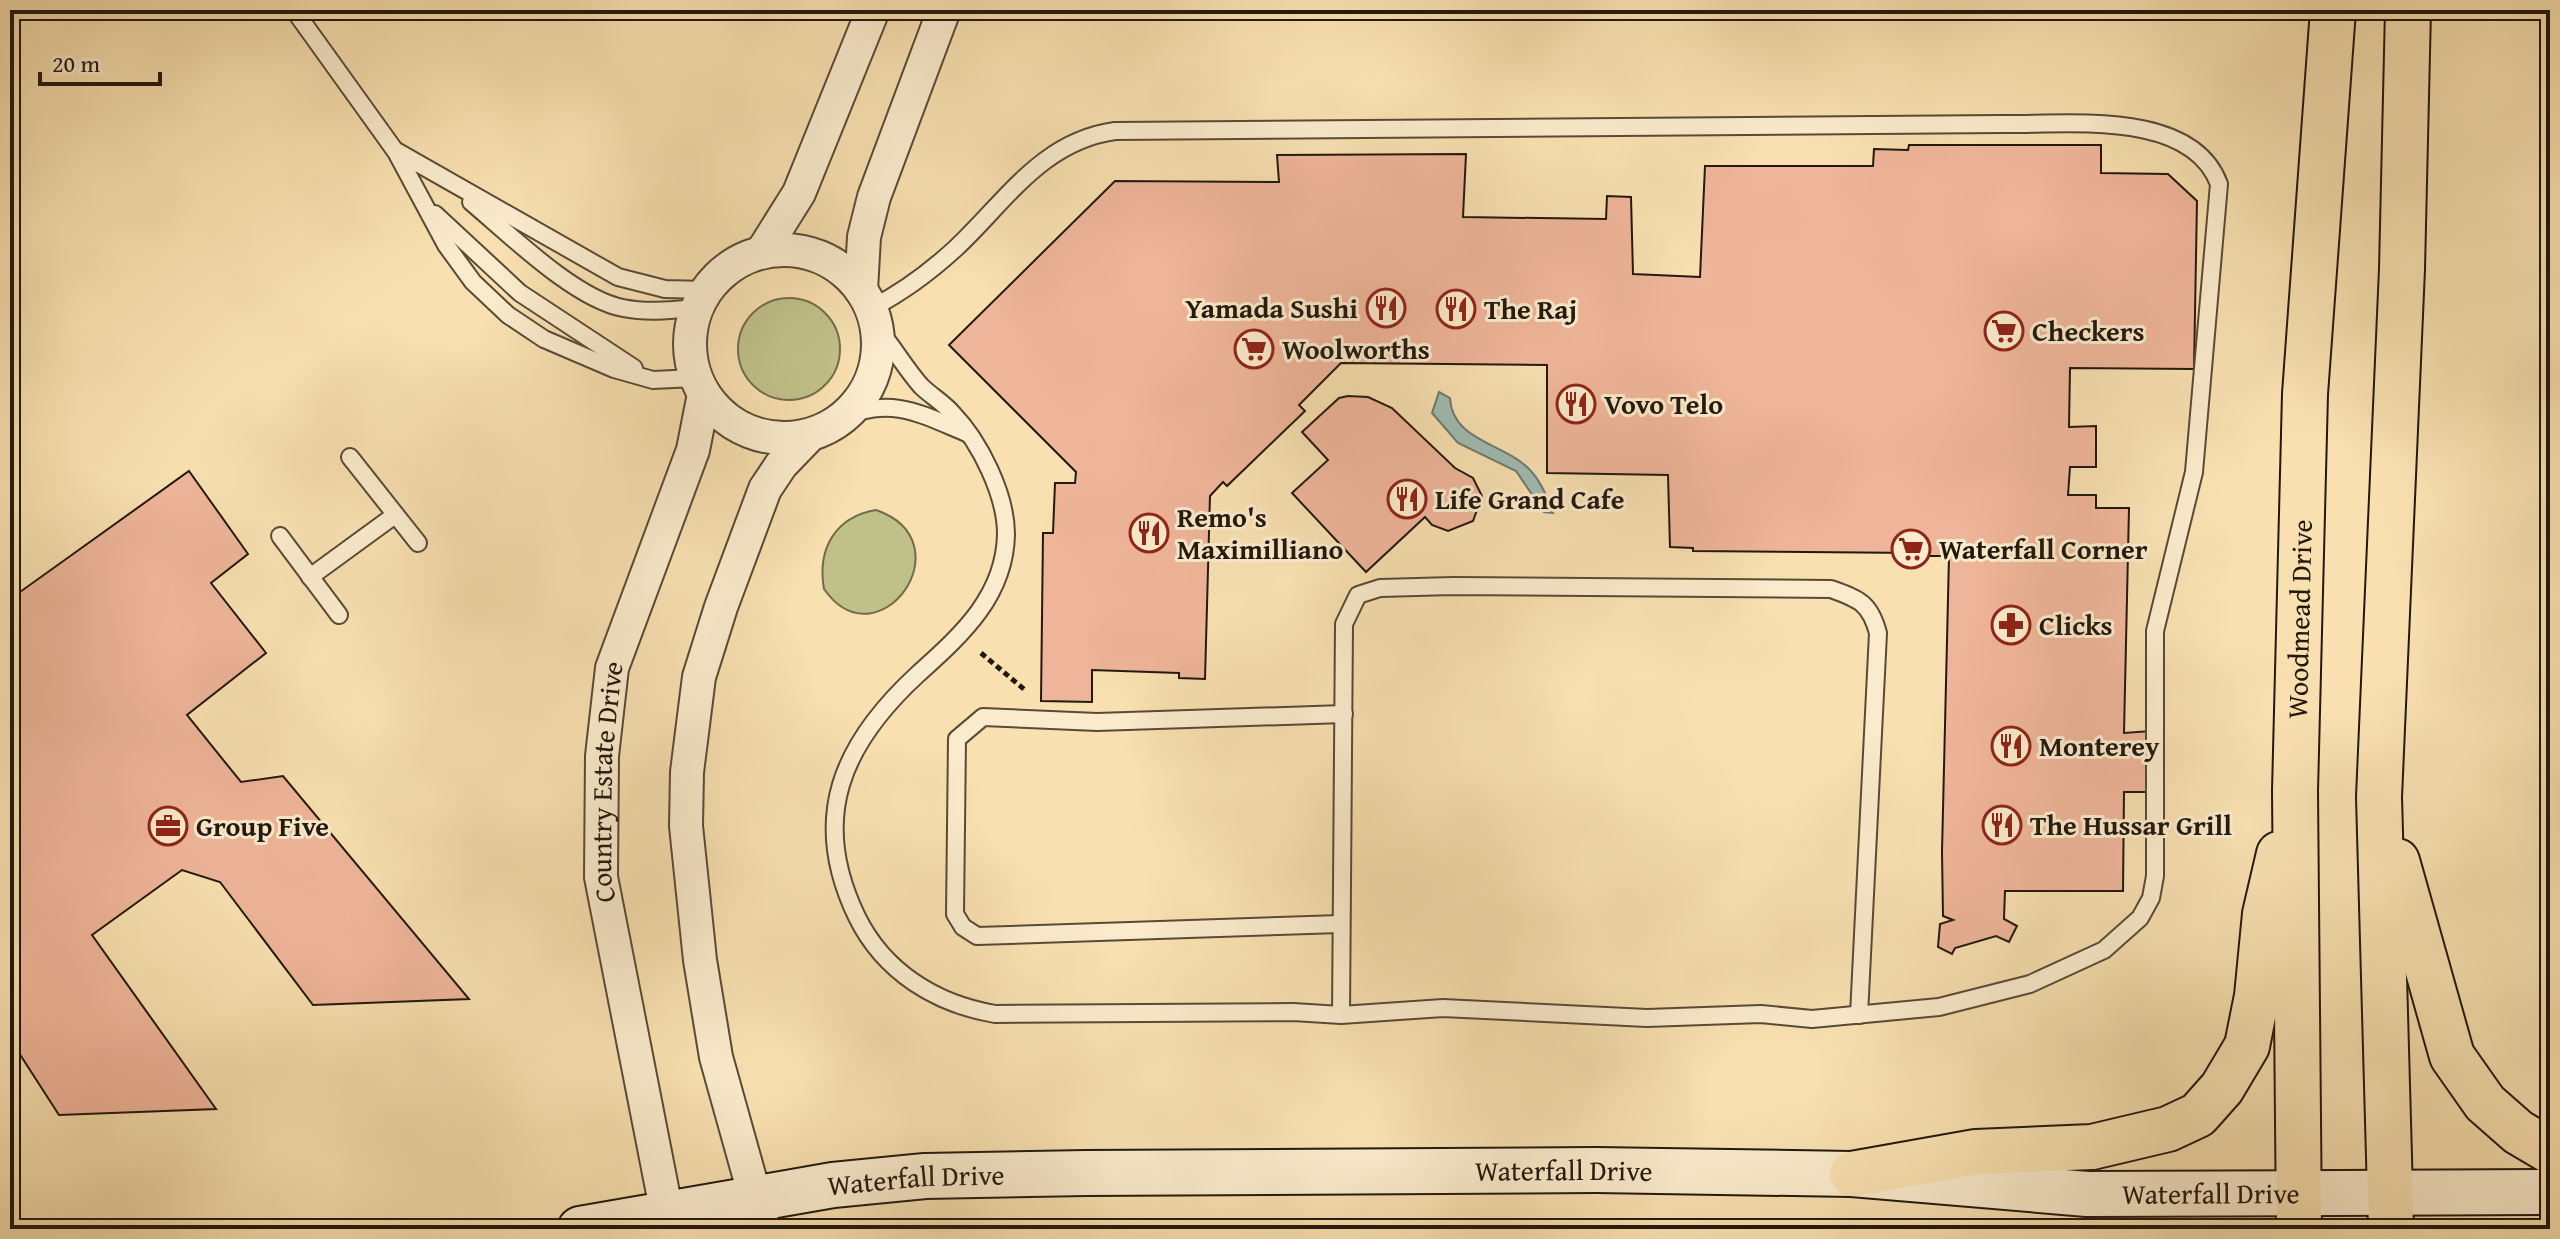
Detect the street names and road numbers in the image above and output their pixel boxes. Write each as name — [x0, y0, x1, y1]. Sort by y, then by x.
street label: Woodmead Drive — [2276, 519, 2322, 719]
street label: Country Estate Drive — [580, 654, 633, 906]
street label: Waterfall Drive — [1475, 1149, 1653, 1191]
street label: Waterfall Drive — [825, 1154, 1005, 1205]
street label: Waterfall Drive — [2122, 1172, 2300, 1214]

